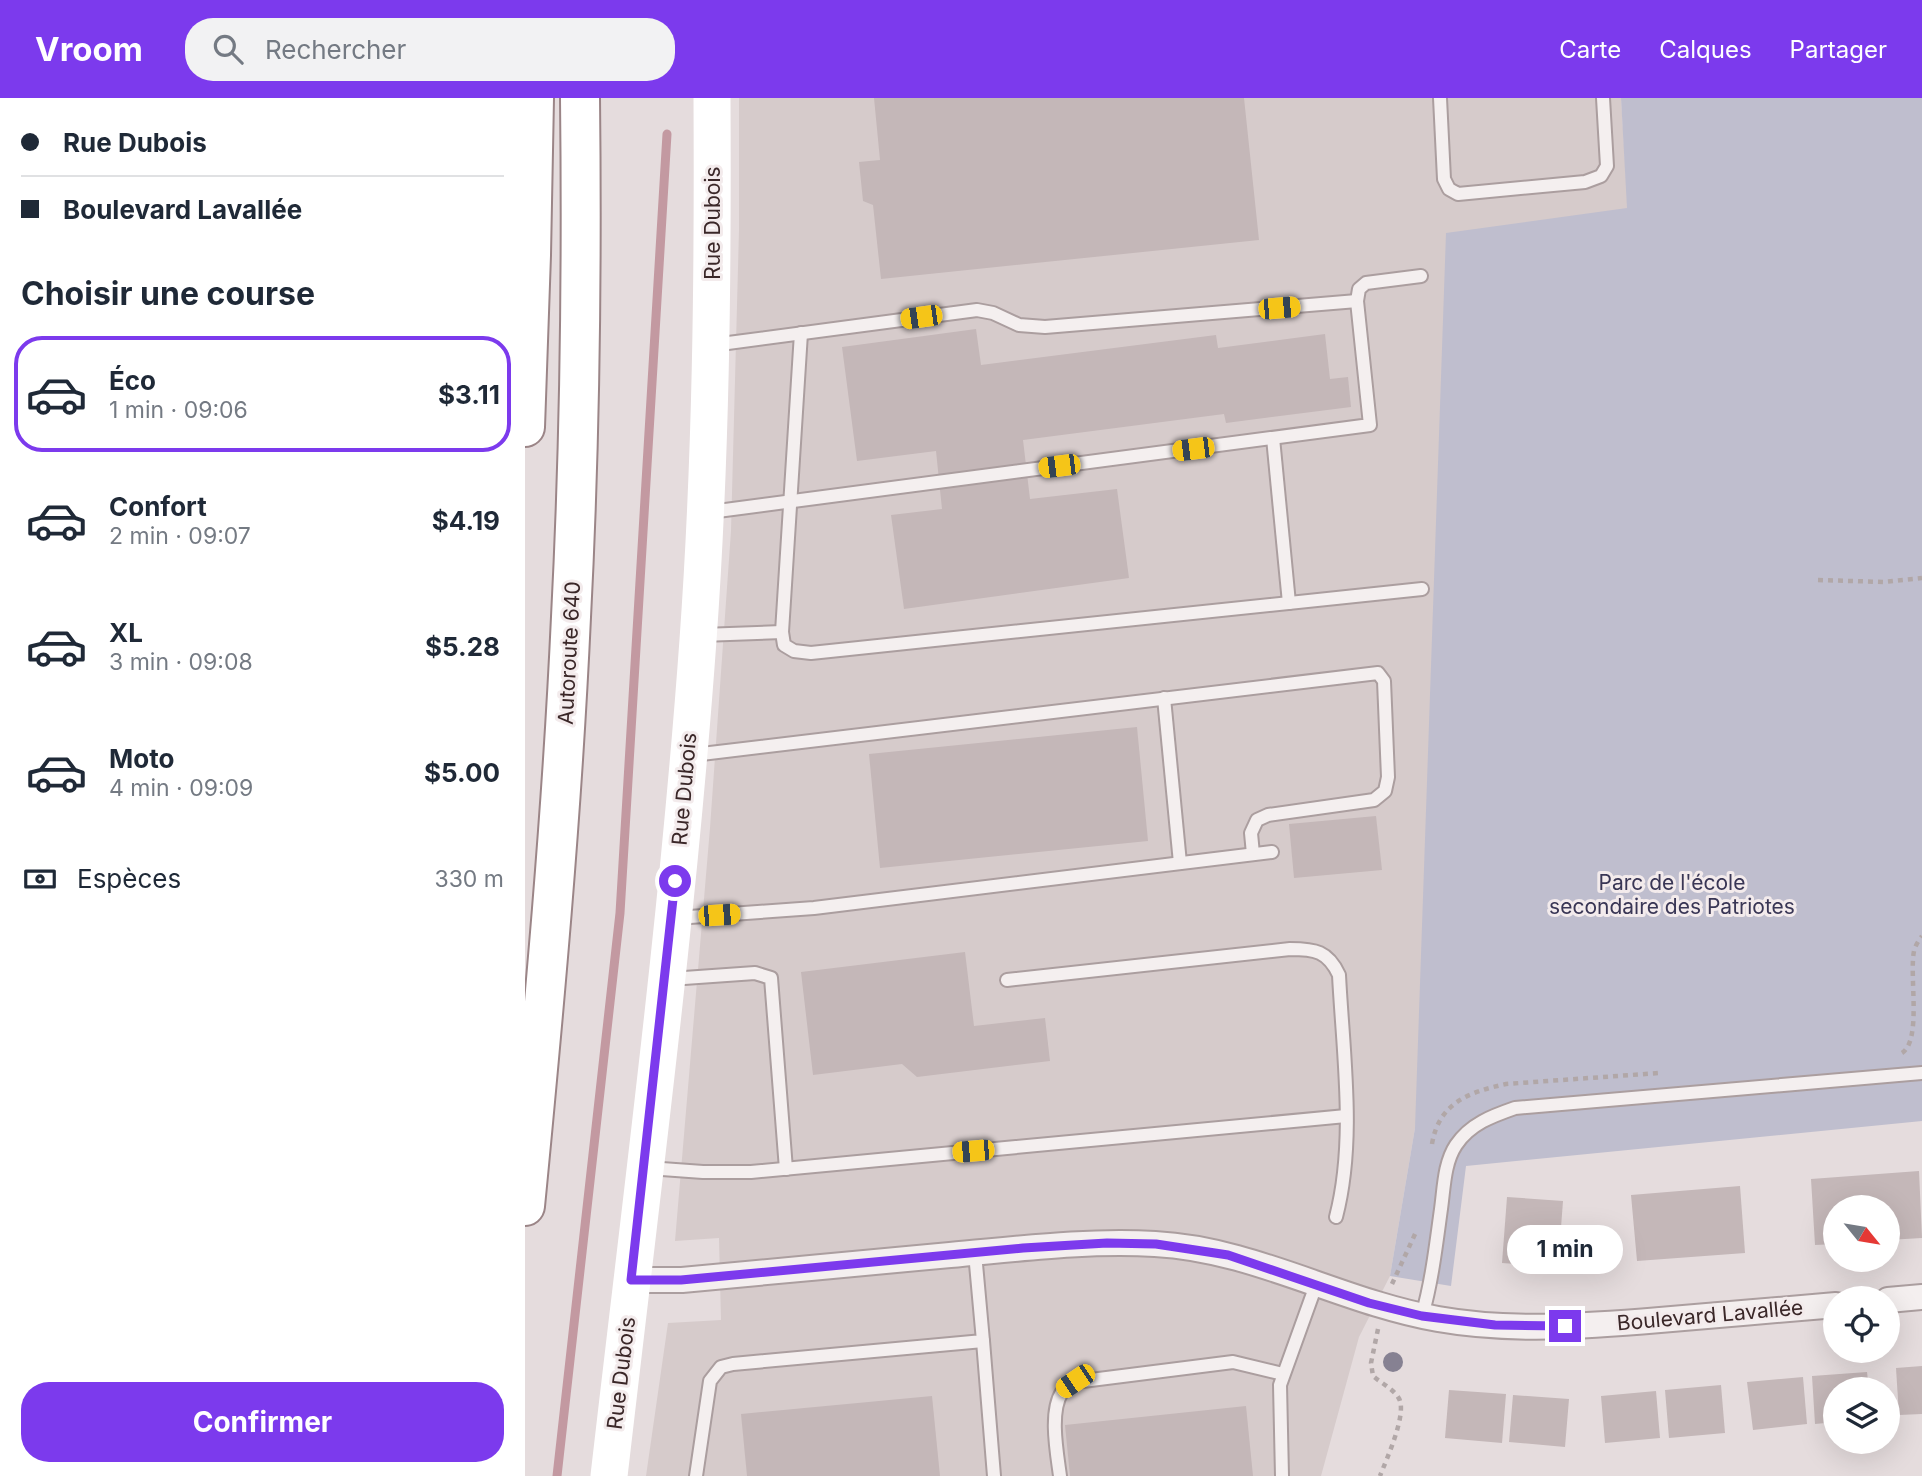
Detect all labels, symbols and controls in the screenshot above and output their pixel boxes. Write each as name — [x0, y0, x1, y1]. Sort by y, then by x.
search box — [185, 18, 675, 81]
text: Vroom — [35, 29, 143, 69]
icon: search — [209, 30, 247, 68]
text: Rechercher — [265, 34, 406, 65]
text: Carte — [1559, 35, 1621, 64]
text: Calques — [1659, 35, 1752, 64]
text: Partager — [1790, 35, 1887, 64]
text: Rue Dubois — [63, 127, 207, 158]
street label: Rue Dubois — [700, 166, 725, 280]
text: Boulevard Lavallée — [63, 194, 302, 225]
text: Choisir une course — [21, 274, 315, 313]
car — [1258, 296, 1301, 320]
car — [899, 304, 944, 330]
icon: car — [25, 363, 88, 426]
text: Éco — [109, 365, 156, 396]
text: $3.11 — [438, 379, 500, 410]
text: 1 min · 09:06 — [109, 396, 248, 424]
car — [1171, 436, 1216, 462]
car — [1037, 453, 1082, 479]
icon: car — [25, 489, 88, 552]
text: Confort — [109, 491, 207, 522]
text: $4.19 — [432, 505, 500, 536]
text: 2 min · 09:07 — [109, 522, 251, 550]
street label: Autoroute 640 — [553, 581, 585, 725]
icon: car — [25, 615, 88, 678]
text: XL — [109, 617, 143, 648]
text: $5.28 — [425, 631, 500, 662]
text: 3 min · 09:08 — [109, 648, 253, 676]
street label: Rue Dubois — [667, 731, 701, 847]
icon: car — [25, 741, 88, 804]
text: Moto — [109, 743, 174, 774]
text: $5.00 — [424, 757, 500, 788]
text: 4 min · 09:09 — [109, 774, 253, 802]
icon: cash — [21, 860, 59, 898]
text: Espèces — [77, 863, 181, 894]
text: 330 m — [434, 865, 504, 893]
route start — [659, 865, 691, 897]
park label: Parc de l'école secondaire des Patriotes — [1549, 870, 1795, 919]
car — [698, 903, 741, 927]
car — [952, 1139, 995, 1163]
north arrow — [1823, 1195, 1901, 1272]
map controls — [1823, 1195, 1900, 1454]
callout: 1 min — [1507, 1224, 1623, 1274]
text: 1 min — [1537, 1235, 1593, 1263]
button: locate — [1823, 1286, 1900, 1363]
street label: Boulevard Lavallée — [1616, 1294, 1804, 1336]
route end — [1549, 1310, 1581, 1342]
street label: Rue Dubois — [602, 1315, 640, 1431]
car — [1052, 1361, 1099, 1401]
button: layers — [1823, 1377, 1900, 1454]
button: Confirmer — [21, 1382, 504, 1462]

